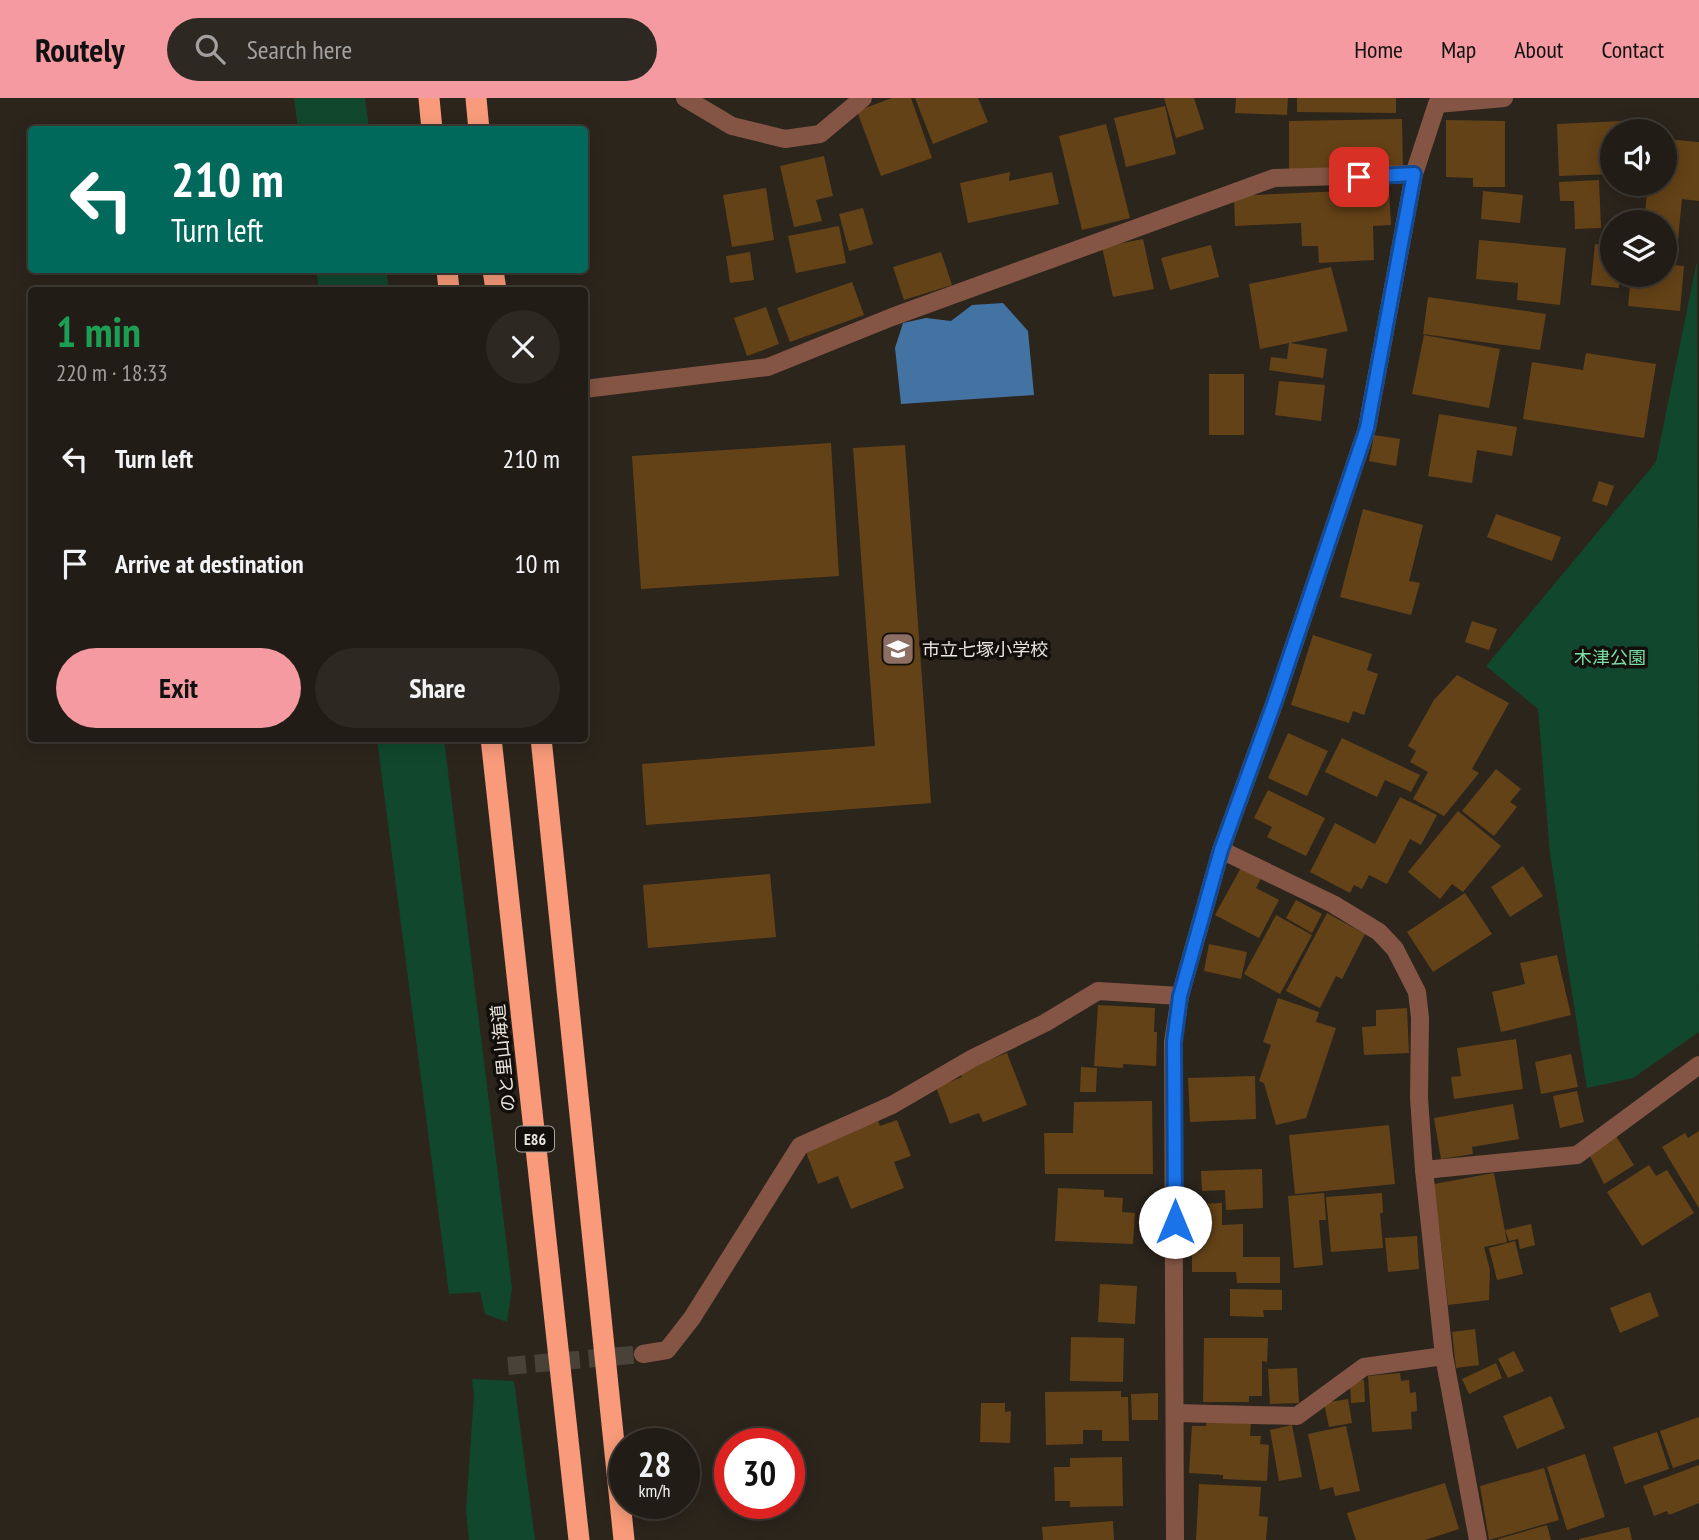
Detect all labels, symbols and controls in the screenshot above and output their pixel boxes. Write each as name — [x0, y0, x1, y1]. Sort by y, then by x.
search box — [167, 18, 657, 81]
text: Routely — [35, 28, 125, 71]
icon: search — [191, 30, 229, 68]
text: Search here — [247, 33, 352, 66]
text: Home — [1354, 34, 1403, 65]
text: Map — [1441, 34, 1476, 65]
text: About — [1514, 34, 1563, 65]
text: Contact — [1601, 34, 1664, 65]
map controls — [1600, 119, 1677, 287]
button: sound — [1600, 119, 1677, 196]
text: 210 m — [171, 147, 284, 211]
pin — [1329, 147, 1389, 207]
icon: left — [56, 154, 147, 245]
icon: arrive — [1340, 158, 1378, 196]
text: Turn left — [171, 209, 263, 251]
button: layers — [1600, 210, 1677, 287]
text: 1 min — [56, 304, 141, 359]
button: close — [486, 310, 560, 384]
text: 220 m · 18:33 — [56, 358, 168, 387]
icon: left — [56, 440, 94, 478]
text: Turn left — [115, 442, 193, 475]
text: 210 m — [502, 442, 560, 475]
icon: arrive — [56, 545, 94, 583]
text: Arrive at destination — [115, 547, 304, 580]
text: 10 m — [514, 547, 560, 580]
school or university icon: 市立七塚小学校 — [879, 630, 917, 668]
place label: 市立七塚小学校 — [922, 638, 1048, 661]
park label: 木津公園 — [1574, 646, 1646, 669]
button: Exit — [56, 648, 301, 728]
button: Share — [315, 648, 560, 728]
street label: のと里山海道 — [486, 1003, 520, 1113]
road number: E86 — [516, 1126, 554, 1152]
position arrow — [1138, 1185, 1212, 1259]
speed limit sign: 30 — [714, 1428, 805, 1519]
text: 28 — [638, 1441, 671, 1487]
text: km/h — [639, 1479, 670, 1502]

